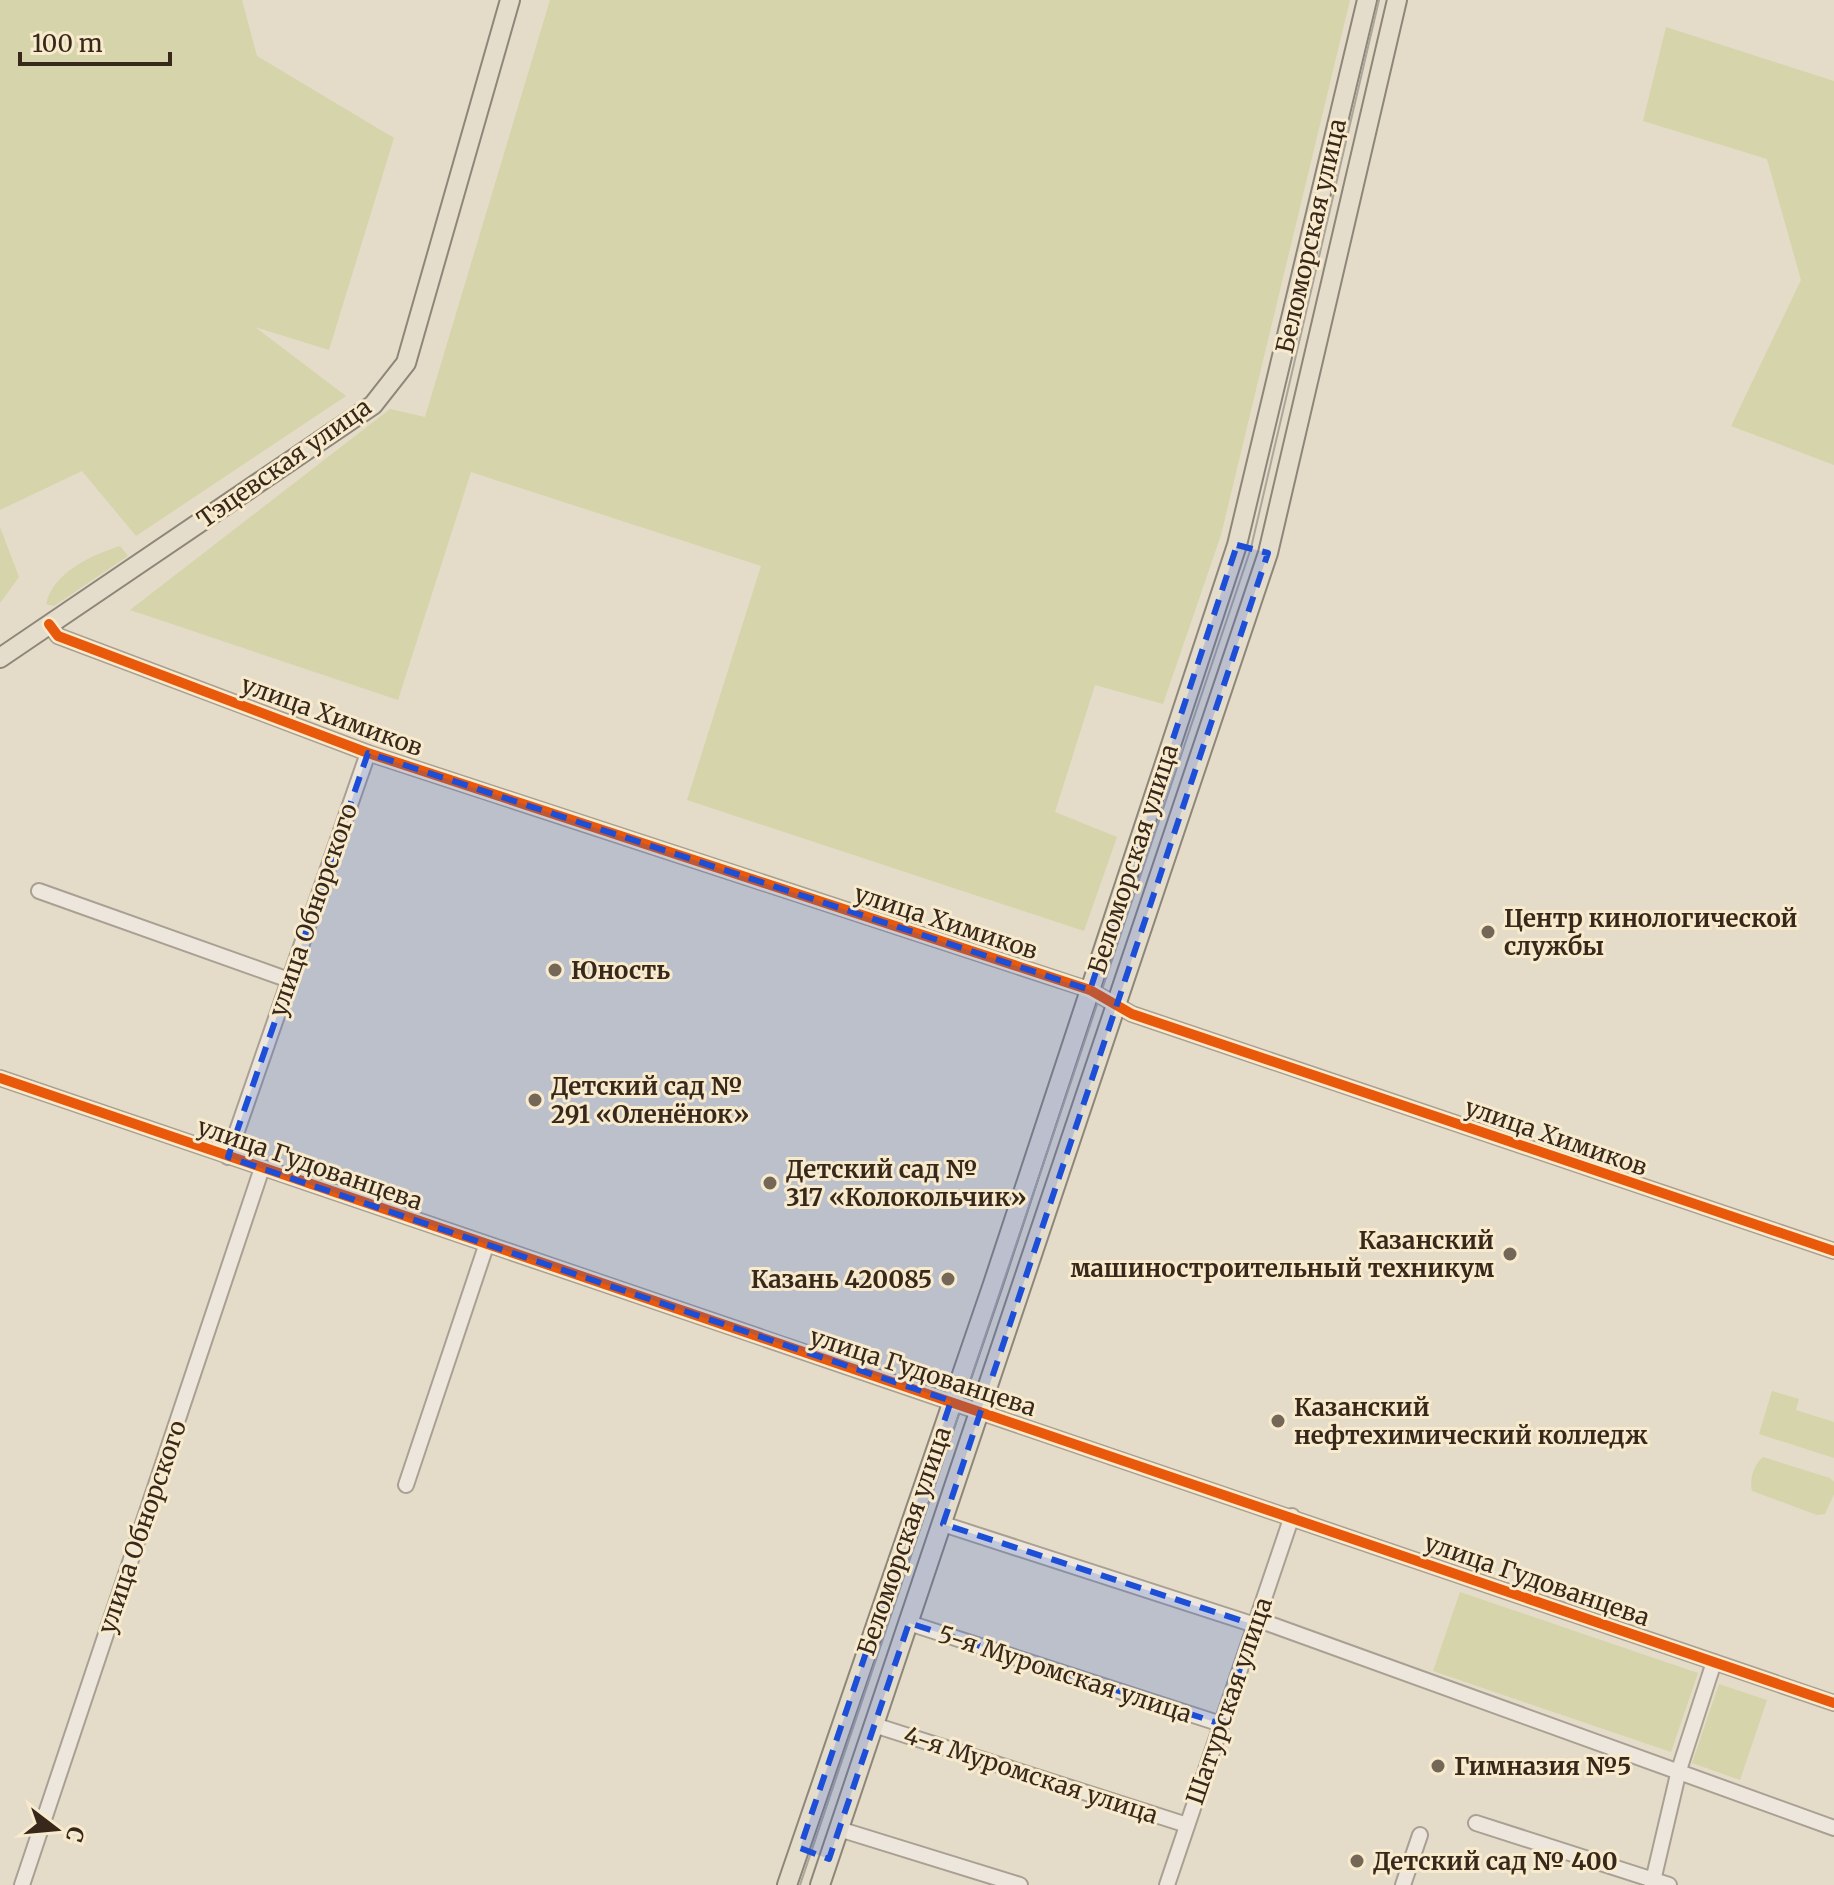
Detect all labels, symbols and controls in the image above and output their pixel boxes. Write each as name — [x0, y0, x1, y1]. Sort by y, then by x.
scale bar — [20, 16, 170, 66]
text: 100 m — [32, 28, 103, 59]
street label: Беломорская улица — [1269, 116, 1353, 356]
street label: Тэцевская улица — [191, 391, 377, 535]
street label: улица Химиков — [237, 669, 427, 763]
street label: Беломорская улица — [1081, 740, 1185, 978]
street label: улица Обнорского — [262, 799, 364, 1021]
street label: улица Химиков — [850, 878, 1042, 966]
place label: Центр кинологической службы — [1504, 903, 1798, 962]
marker: Центр кинологической службы — [1479, 923, 1497, 941]
place label: Юность — [571, 955, 670, 986]
marker: Юность — [546, 961, 564, 979]
place label: Детский сад № 291 «Оленёнок» — [551, 1071, 749, 1130]
marker: Детский сад № 291 «Оленёнок» — [526, 1091, 544, 1109]
street label: улица Химиков — [1461, 1091, 1651, 1183]
street label: улица Гудованцева — [193, 1111, 427, 1217]
place label: Детский сад № 317 «Колокольчик» — [786, 1154, 1027, 1213]
marker: Детский сад № 317 «Колокольчик» — [761, 1174, 779, 1192]
place label: Казанский машиностроительный техникум — [1070, 1225, 1494, 1284]
marker: Казанский машиностроительный техникум — [1501, 1245, 1519, 1263]
place label: Казань 420085 — [751, 1264, 932, 1295]
marker: Казань 420085 — [939, 1270, 957, 1288]
street label: улица Гудованцева — [806, 1321, 1040, 1423]
place label: Казанский нефтехимический колледж — [1294, 1392, 1648, 1451]
marker: Казанский нефтехимический колледж — [1269, 1412, 1287, 1430]
street label: улица Обнорского — [91, 1416, 193, 1638]
street label: Беломорская улица — [850, 1422, 958, 1659]
street label: улица Гудованцева — [1420, 1527, 1654, 1633]
street label: Шатурская улица — [1179, 1593, 1279, 1809]
street label: 5-я Муромская улица — [934, 1618, 1196, 1730]
street label: 4-я Муромская улица — [900, 1719, 1162, 1831]
place label: Гимназия №5 — [1454, 1751, 1631, 1782]
marker: Гимназия №5 — [1429, 1757, 1447, 1775]
north arrow — [16, 1789, 96, 1869]
text: С — [60, 1824, 91, 1845]
place label: Детский сад № 400 — [1373, 1846, 1618, 1877]
marker: Детский сад № 400 — [1348, 1852, 1366, 1870]

